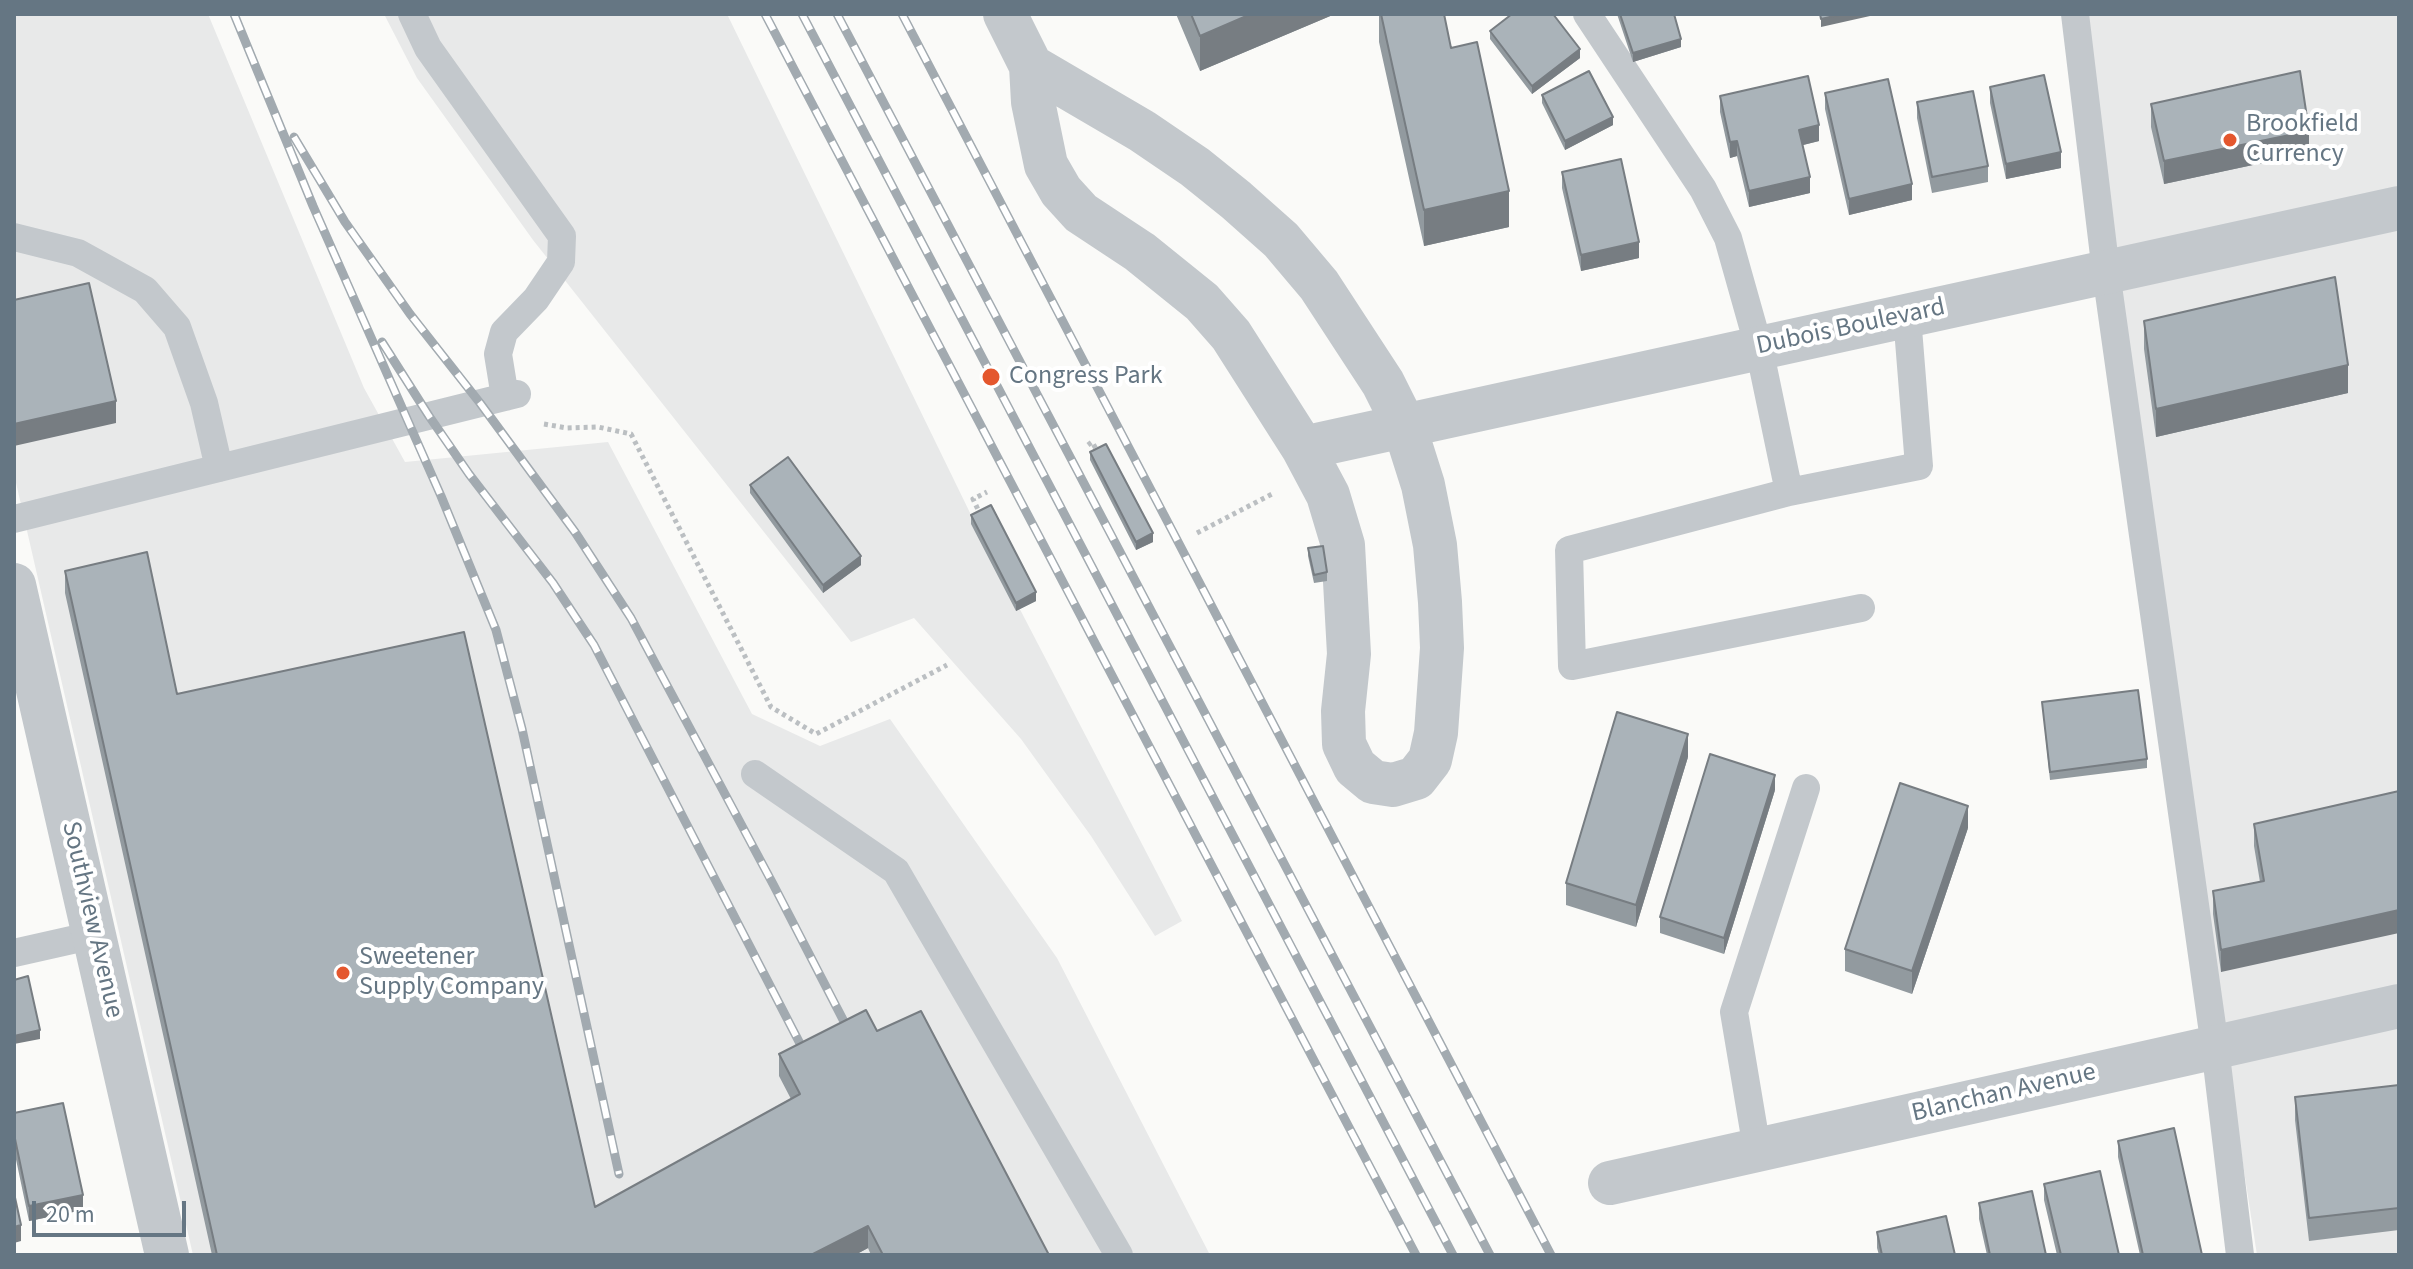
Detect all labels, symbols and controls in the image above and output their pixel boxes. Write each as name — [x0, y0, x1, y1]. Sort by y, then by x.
place label: Brookfield Currency — [2246, 109, 2359, 170]
marker: Brookfield Currency — [2221, 131, 2239, 149]
street label: Dubois Boulevard — [1754, 293, 1948, 363]
place label: Congress Park — [1009, 361, 1163, 393]
marker: Congress Park — [980, 366, 1002, 388]
street label: Southview Avenue — [53, 819, 129, 1021]
place label: Sweetener Supply Company — [359, 942, 544, 1004]
marker: Sweetener Supply Company — [334, 964, 352, 982]
street label: Blanchan Avenue — [1909, 1058, 2099, 1130]
scale bar — [36, 1185, 190, 1235]
text: 20 m — [46, 1197, 95, 1232]

